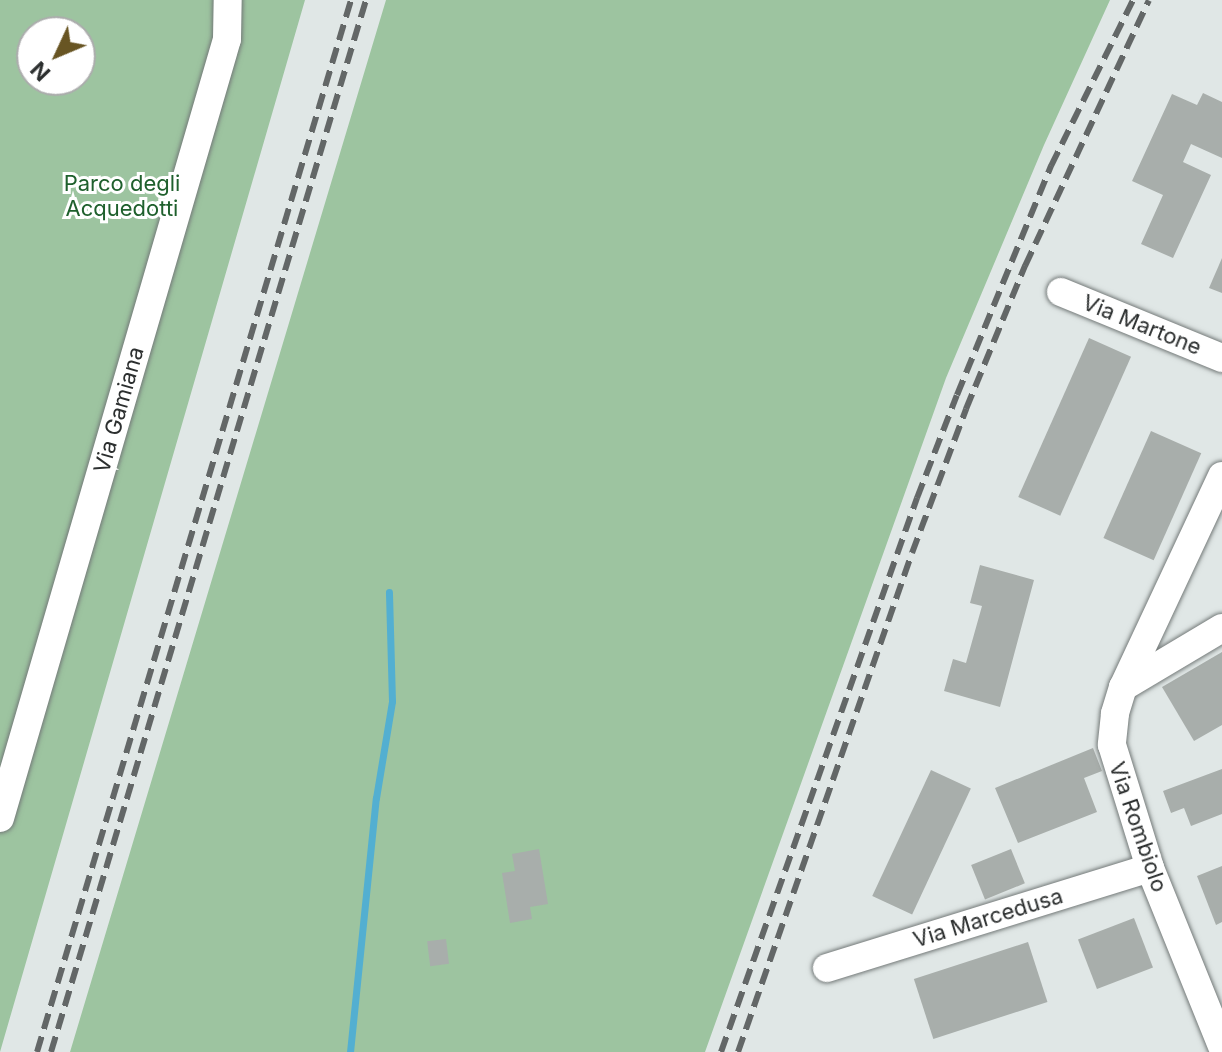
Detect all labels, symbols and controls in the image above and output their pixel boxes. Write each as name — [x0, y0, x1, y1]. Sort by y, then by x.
north arrow — [16, 16, 96, 96]
text: N — [25, 56, 55, 86]
park label: Parco degli Acquedotti — [64, 170, 180, 222]
street label: Via Martone — [1079, 289, 1205, 361]
street label: Via Gamiana — [88, 344, 150, 476]
street label: Via Rombiolo — [1103, 758, 1173, 896]
street label: Via Marcedusa — [910, 883, 1066, 953]

